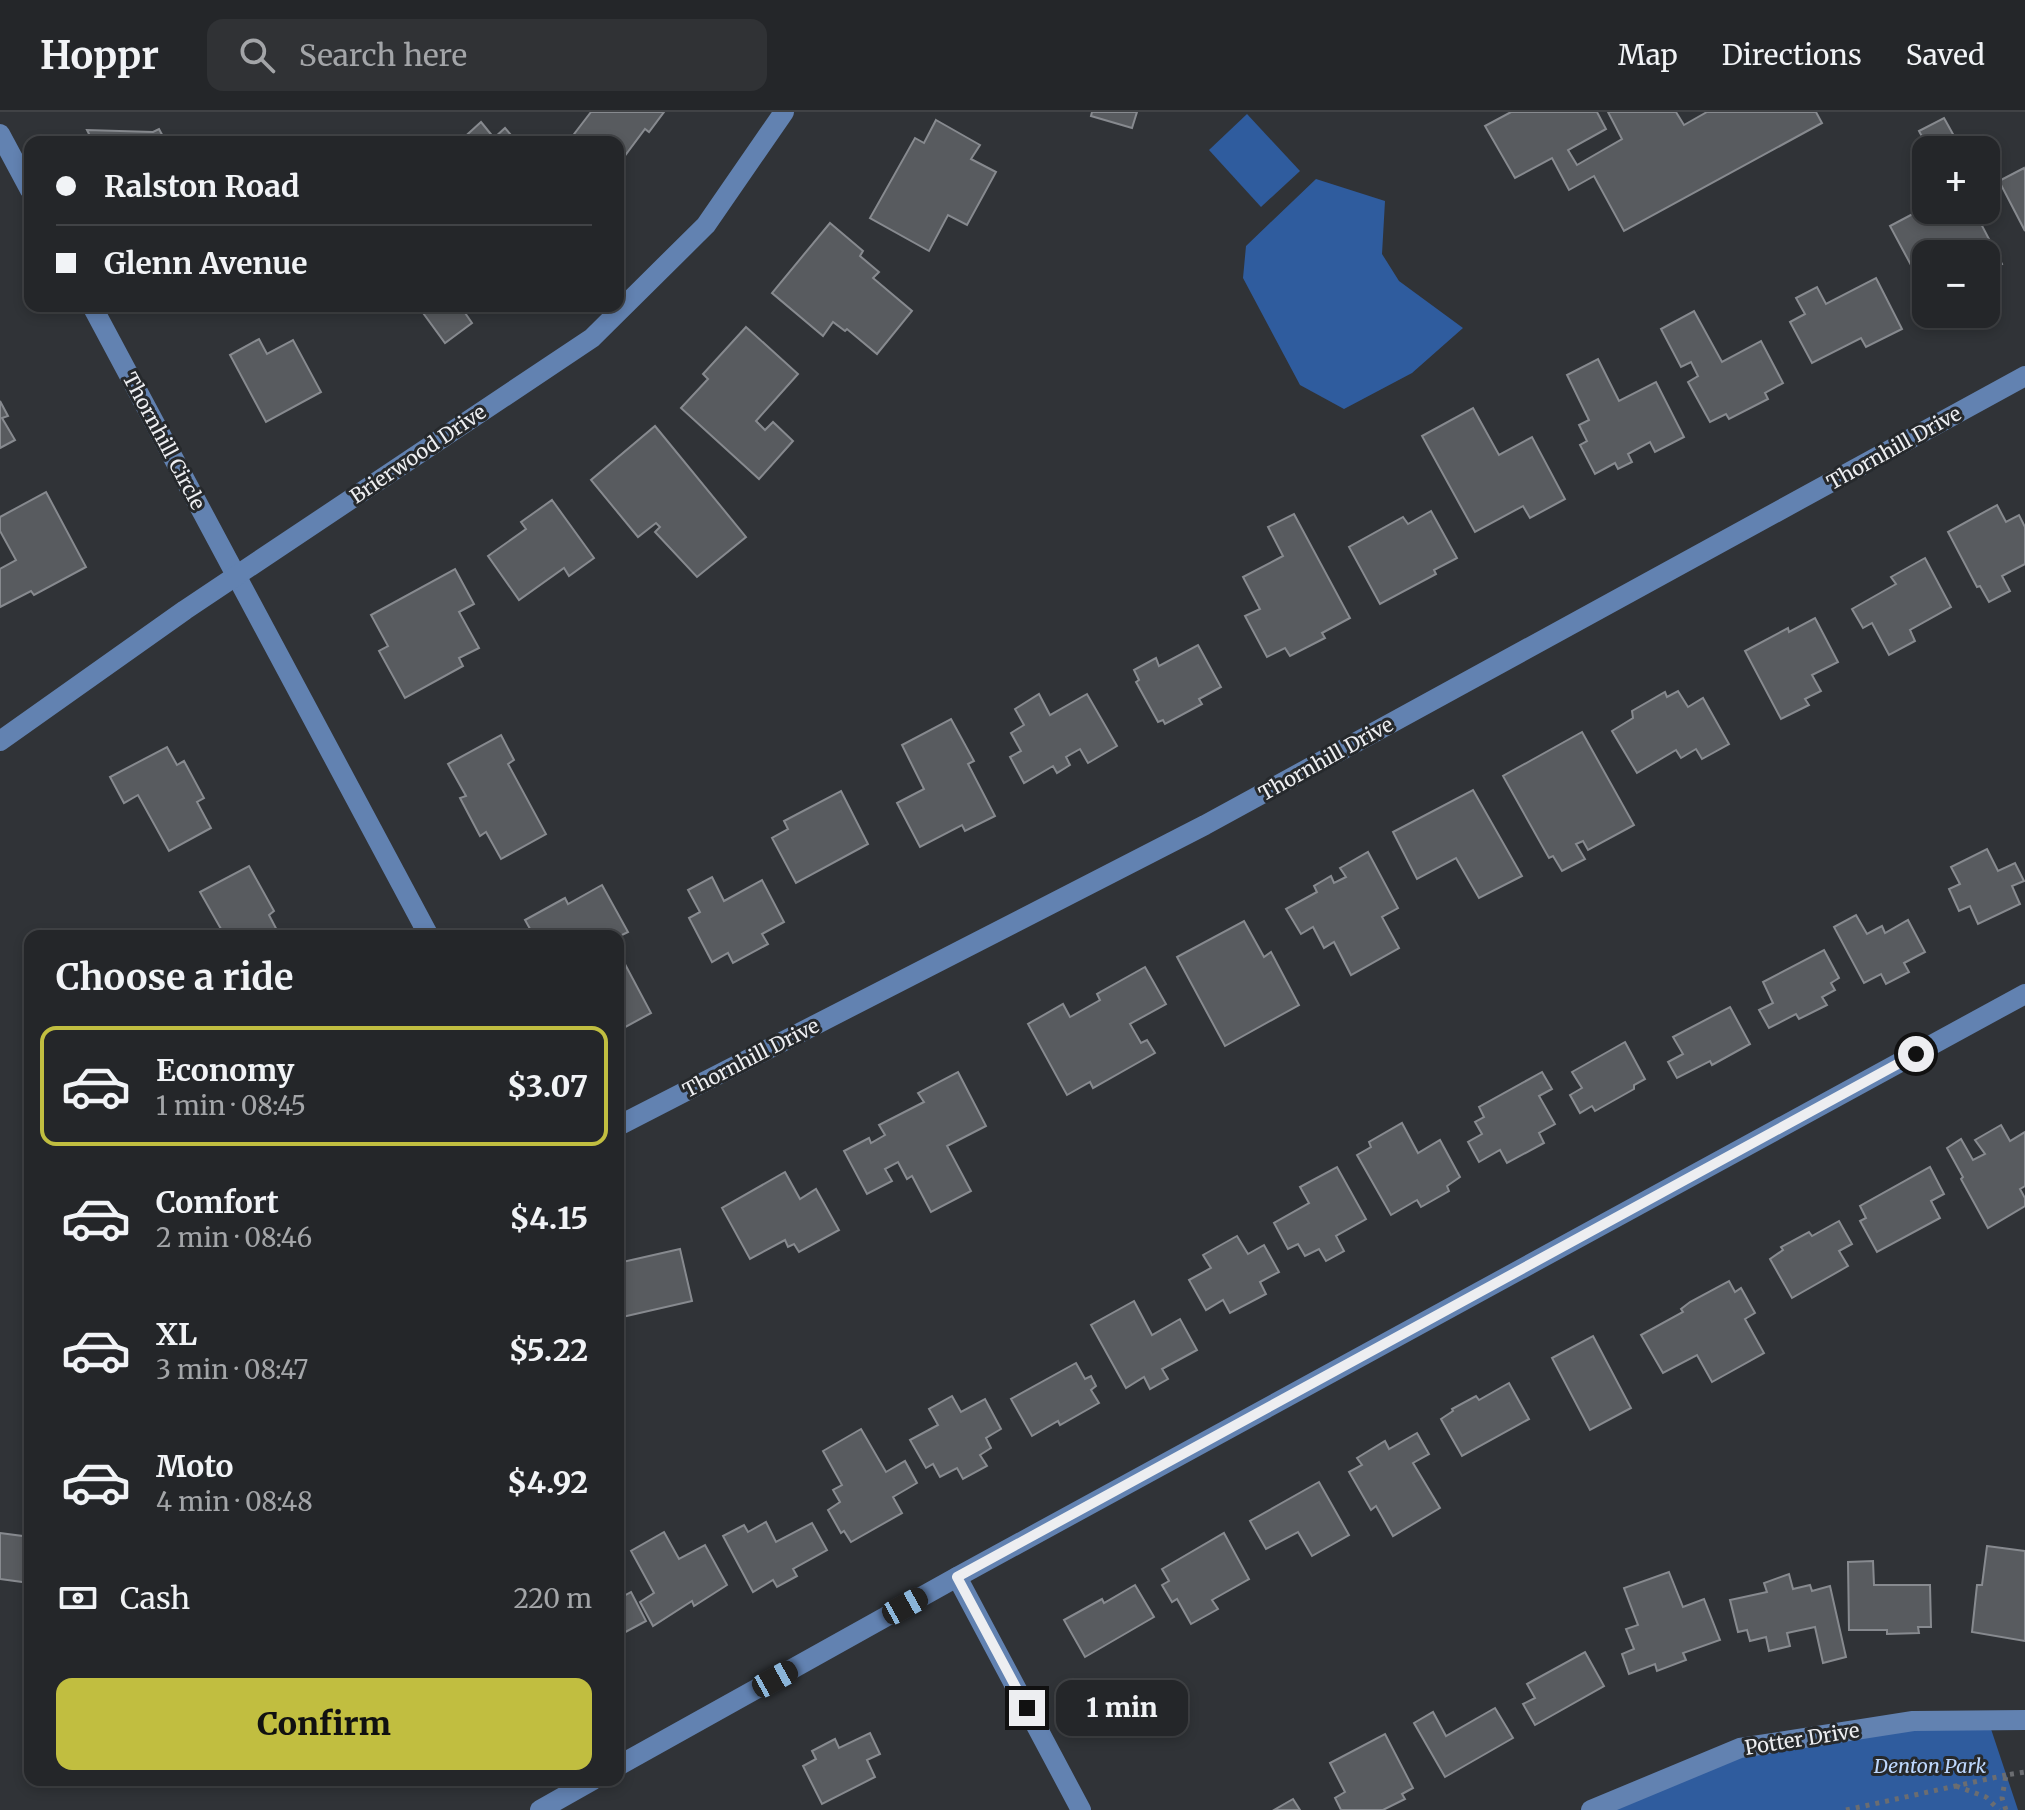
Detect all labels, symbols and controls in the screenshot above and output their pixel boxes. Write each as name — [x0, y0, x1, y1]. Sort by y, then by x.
search box — [207, 19, 767, 91]
text: Hoppr — [40, 32, 159, 79]
icon: search — [235, 33, 279, 77]
text: Search here — [299, 36, 467, 74]
text: Map — [1618, 37, 1678, 73]
text: Directions — [1722, 37, 1862, 73]
text: Saved — [1906, 37, 1985, 73]
map controls — [1912, 136, 2000, 328]
button: + — [1912, 136, 2000, 224]
text: Ralston Road — [104, 167, 300, 205]
button: − — [1912, 240, 2000, 328]
text: Glenn Avenue — [104, 244, 308, 282]
street label: Thornhill Circle — [118, 368, 211, 514]
street label: Brierwood Drive — [345, 399, 490, 508]
street label: Thornhill Drive — [1822, 400, 1965, 495]
street label: Thornhill Drive — [1254, 711, 1397, 806]
text: Choose a ride — [56, 955, 293, 1000]
street label: Thornhill Drive — [678, 1012, 823, 1103]
route start — [1898, 1036, 1934, 1072]
icon: car — [60, 1050, 132, 1122]
text: Economy — [156, 1051, 294, 1089]
text: $3.07 — [507, 1067, 588, 1105]
text: 1 min · 08:45 — [156, 1089, 306, 1122]
icon: car — [60, 1182, 132, 1254]
text: Comfort — [156, 1183, 279, 1221]
text: $4.15 — [510, 1199, 588, 1237]
text: 2 min · 08:46 — [156, 1221, 312, 1254]
icon: car — [60, 1314, 132, 1386]
text: XL — [156, 1315, 197, 1353]
text: $5.22 — [509, 1331, 588, 1369]
text: 3 min · 08:47 — [156, 1353, 308, 1386]
icon: car — [60, 1446, 132, 1518]
text: Moto — [156, 1447, 234, 1485]
text: $4.92 — [507, 1463, 588, 1501]
text: 4 min · 08:48 — [156, 1485, 313, 1518]
icon: cash — [56, 1576, 100, 1620]
text: Cash — [120, 1579, 190, 1617]
text: 220 m — [513, 1582, 592, 1615]
car — [878, 1584, 932, 1628]
car — [748, 1657, 802, 1701]
button: Confirm — [56, 1678, 592, 1770]
callout: 1 min — [1055, 1680, 1187, 1736]
route end — [1009, 1690, 1045, 1726]
text: 1 min — [1086, 1691, 1158, 1724]
street label: Potter Drive — [1743, 1717, 1861, 1760]
park label: Denton Park — [1873, 1753, 1986, 1778]

